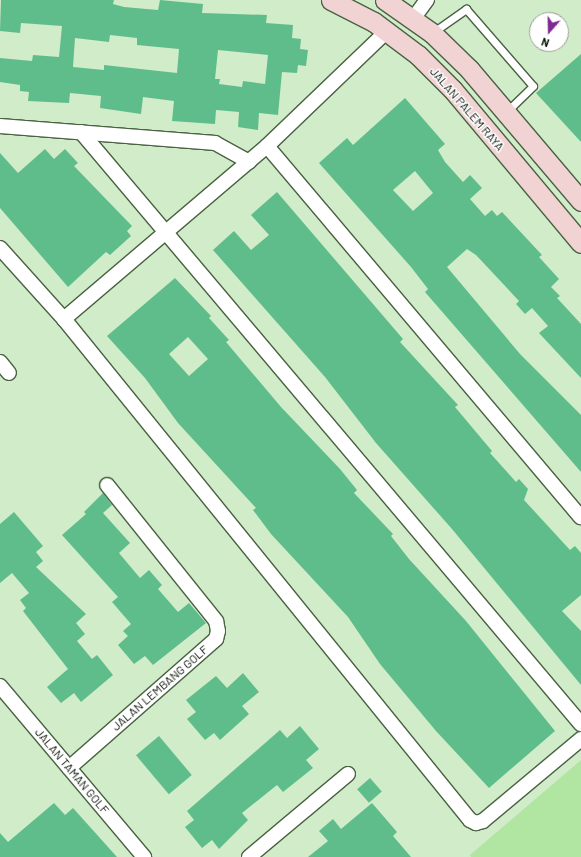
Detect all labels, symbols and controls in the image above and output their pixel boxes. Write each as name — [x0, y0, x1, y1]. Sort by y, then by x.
north arrow — [529, 12, 569, 52]
text: N — [539, 35, 551, 50]
street label: JALAN PALEM RAYA — [427, 64, 507, 154]
street label: JALAN LEMBANG GOLF — [109, 642, 211, 734]
street label: JALAN TAMAN GOLF — [32, 725, 112, 817]

